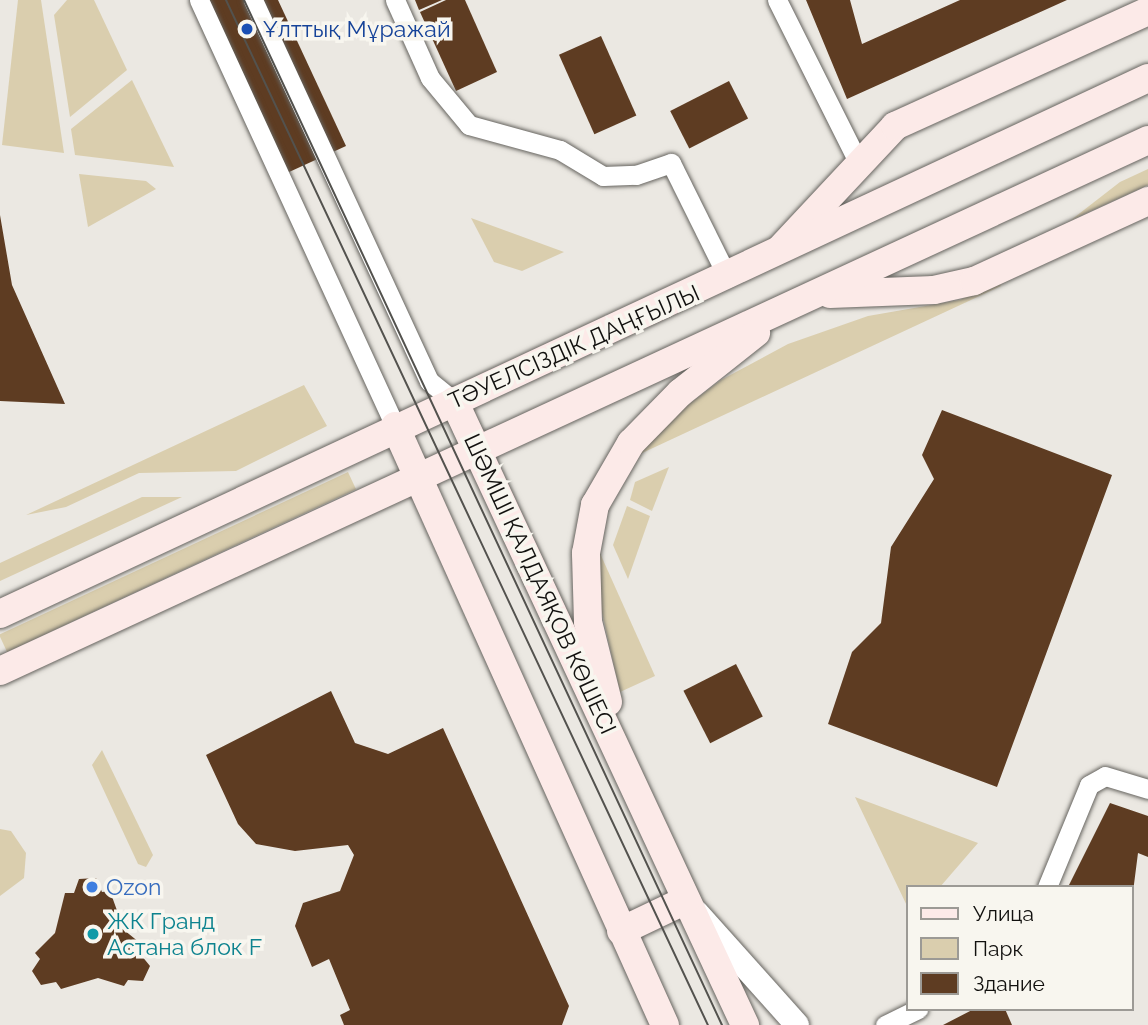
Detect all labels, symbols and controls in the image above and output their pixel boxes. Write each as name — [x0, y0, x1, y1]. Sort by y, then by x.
place label: Ұлттық Мұражай — [263, 15, 451, 43]
marker: Ұлттық Мұражай — [237, 19, 257, 39]
street label: ТӘУЕЛСІЗДІК ДАҢҒЫЛЫ — [444, 279, 704, 415]
street label: ШӘМШІ ҚАЛДАЯҚОВ КӨШЕСІ — [458, 429, 622, 739]
place label: Ozon — [106, 873, 161, 901]
marker: Ozon — [84, 879, 100, 895]
legend — [906, 885, 1134, 1011]
text: Улица — [973, 901, 1034, 926]
place label: ЖК Гранд Астана блок F — [107, 907, 262, 961]
marker: ЖК Гранд Астана блок F — [85, 926, 101, 942]
text: Парк — [973, 936, 1023, 961]
text: Здание — [973, 971, 1045, 996]

